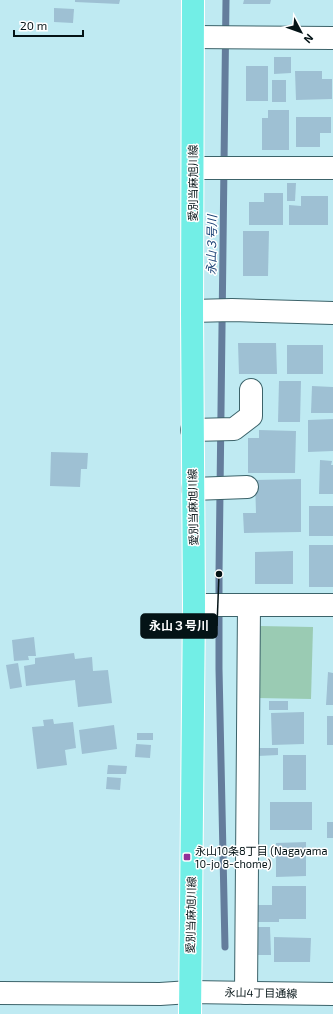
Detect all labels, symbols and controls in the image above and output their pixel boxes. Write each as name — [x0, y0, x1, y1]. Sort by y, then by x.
scale bar — [14, 12, 83, 38]
north arrow — [281, 12, 321, 52]
text: 20 m — [20, 18, 47, 32]
text: N — [301, 32, 316, 46]
street label: 愛別当麻旭川線 — [186, 145, 199, 222]
water label: 永山３号川 — [203, 213, 219, 275]
street label: 愛別当麻旭川線 — [185, 468, 200, 546]
callout: 永山３号川 — [141, 614, 217, 638]
text: 永山３号川 — [149, 618, 209, 632]
place label: 永山10条8丁目 (Nagayama 10-jo 8-chome) — [195, 844, 327, 871]
marker: 永山10条8丁目 (Nagayama 10-jo 8-chome) — [182, 852, 192, 862]
street label: 愛別当麻旭川線 — [183, 876, 198, 954]
street label: 永山4丁目通線 — [225, 985, 297, 1000]

